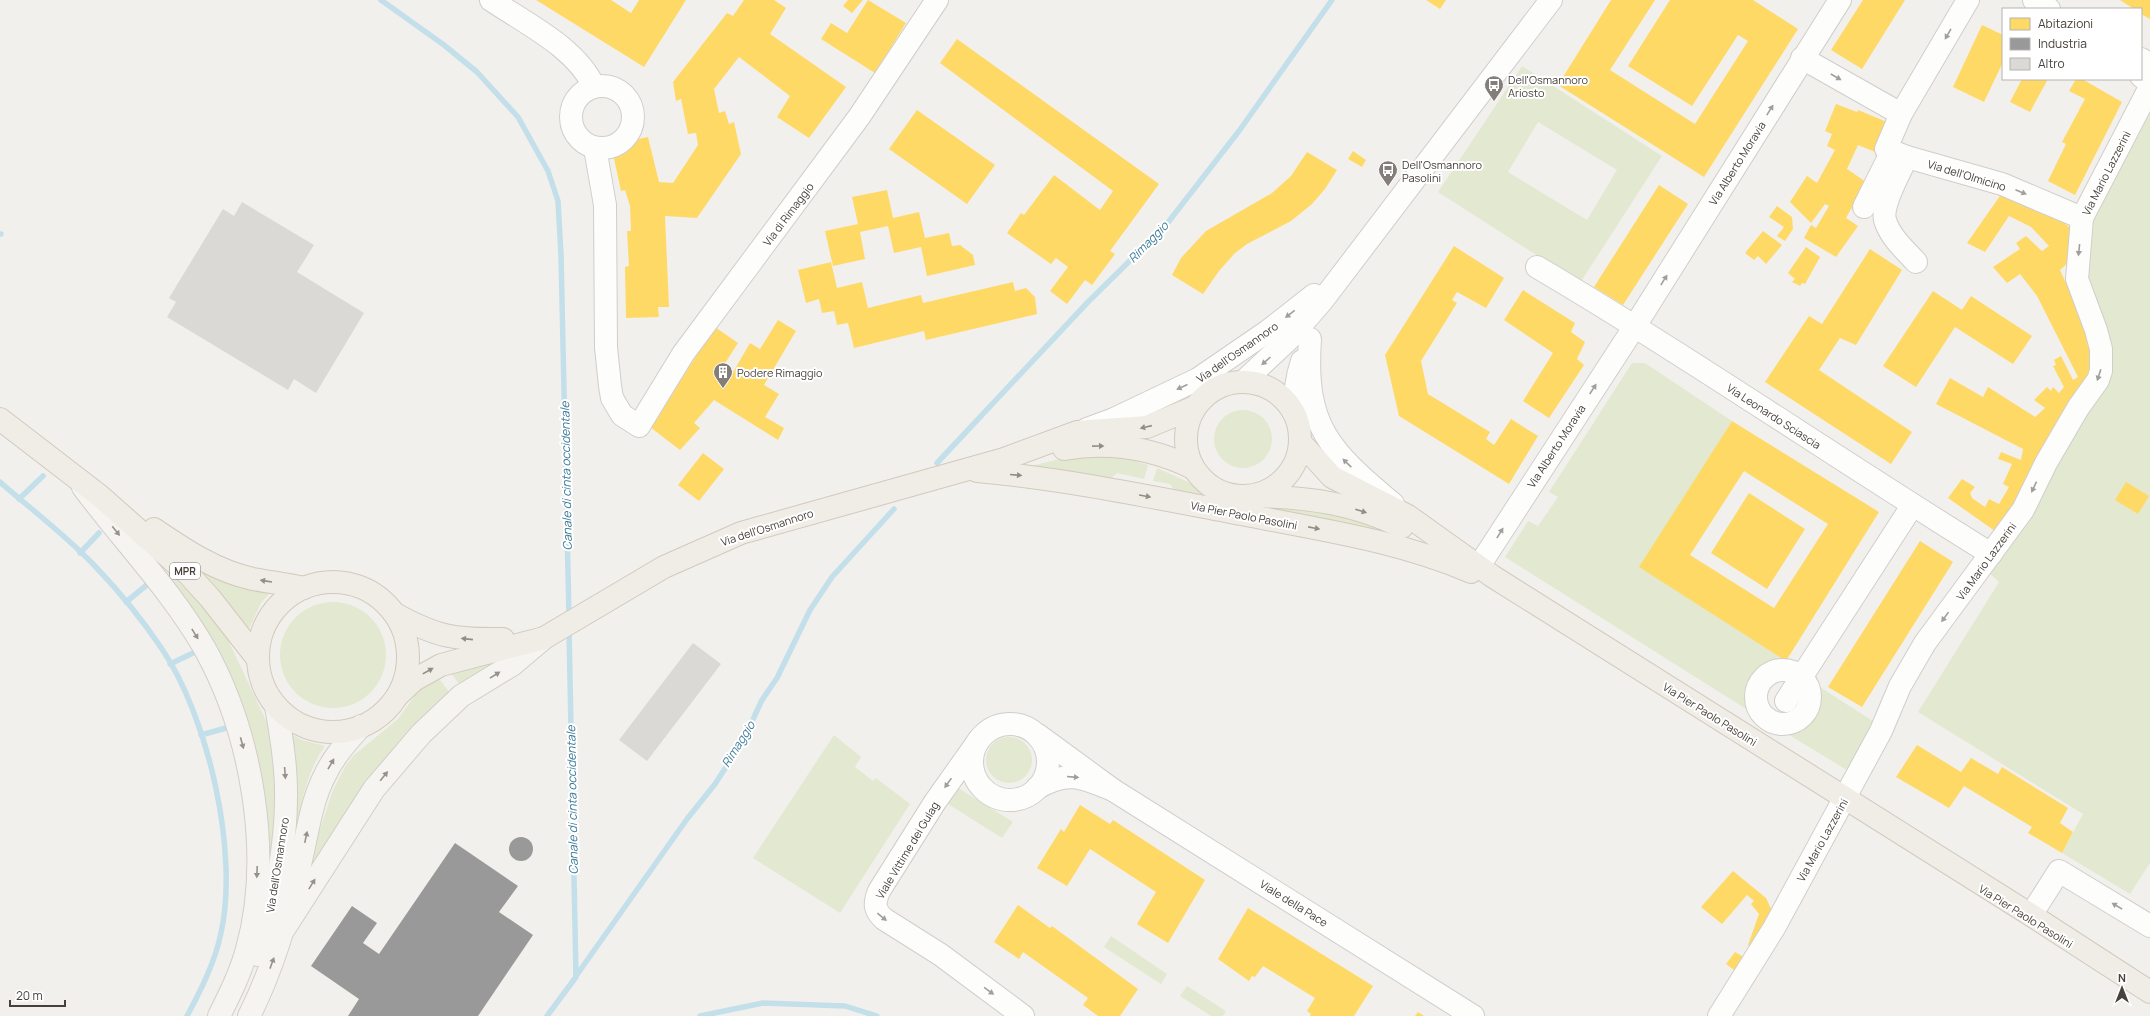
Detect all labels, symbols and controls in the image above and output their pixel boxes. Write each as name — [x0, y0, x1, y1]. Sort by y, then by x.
legend — [2002, 8, 2142, 80]
text: Abitazioni — [2038, 15, 2093, 32]
one-way arrow — [1945, 28, 1952, 40]
text: Industria — [2038, 35, 2087, 52]
text: Altro — [2038, 55, 2065, 72]
place label: Dell'Osmannoro Ariosto — [1508, 72, 1589, 100]
bus stop icon: Dell'Osmannoro Ariosto — [1483, 74, 1505, 102]
one-way arrow — [1830, 74, 1842, 81]
one-way arrow — [1766, 104, 1773, 116]
street label: Via Alberto Moravia — [1705, 118, 1769, 208]
street label: Via Mario Lazzerini — [2078, 128, 2134, 218]
street label: Via dell'Olmicino — [1926, 156, 2009, 194]
place label: Dell'Osmannoro Pasolini — [1402, 157, 1483, 185]
bus stop icon: Dell'Osmannoro Pasolini — [1377, 159, 1399, 187]
street label: Via di Rimaggio — [759, 179, 817, 249]
one-way arrow — [2015, 189, 2026, 195]
water label: Rimaggio — [1124, 217, 1173, 266]
one-way arrow — [2075, 243, 2082, 256]
one-way arrow — [1660, 274, 1667, 286]
one-way arrow — [1284, 310, 1295, 319]
street label: Via dell'Osmannoro — [1193, 318, 1281, 386]
one-way arrow — [1261, 356, 1271, 365]
building icon: Podere Rimaggio — [712, 361, 734, 389]
place label: Podere Rimaggio — [737, 365, 823, 380]
one-way arrow — [2096, 369, 2102, 381]
street label: Via Leonardo Sciascia — [1724, 380, 1824, 452]
one-way arrow — [1590, 383, 1597, 395]
one-way arrow — [1176, 384, 1188, 390]
water label: Canale di cinta occidentale — [556, 400, 576, 551]
street label: Via Alberto Moravia — [1523, 402, 1589, 490]
one-way arrow — [1140, 424, 1152, 430]
one-way arrow — [1092, 443, 1105, 449]
one-way arrow — [1342, 458, 1352, 468]
one-way arrow — [1010, 471, 1023, 478]
one-way arrow — [2031, 481, 2037, 493]
one-way arrow — [1139, 493, 1151, 499]
street label: Via Pier Paolo Pasolini — [1189, 497, 1299, 533]
street label: Via dell'Osmannoro — [719, 505, 816, 549]
one-way arrow — [1355, 508, 1367, 514]
street label: Via Mario Lazzerini — [1953, 519, 2019, 603]
one-way arrow — [112, 526, 120, 537]
one-way arrow — [1308, 526, 1320, 532]
one-way arrow — [1496, 527, 1503, 539]
road number: MPR — [170, 563, 200, 579]
one-way arrow — [260, 578, 272, 584]
one-way arrow — [1941, 611, 1949, 622]
one-way arrow — [192, 628, 199, 640]
one-way arrow — [461, 636, 473, 642]
one-way arrow — [422, 668, 434, 674]
one-way arrow — [489, 672, 501, 679]
street label: Via Pier Paolo Pasolini — [1660, 679, 1760, 749]
water label: Rimaggio — [717, 717, 759, 770]
water label: Canale di cinta occidentale — [562, 724, 582, 875]
one-way arrow — [239, 738, 245, 750]
one-way arrow — [328, 758, 335, 770]
one-way arrow — [282, 767, 289, 779]
one-way arrow — [380, 771, 388, 782]
one-way arrow — [1067, 774, 1079, 781]
one-way arrow — [944, 778, 952, 788]
street label: Via Mario Lazzerini — [1793, 796, 1851, 884]
street label: Viale Vittime dei Gulag — [872, 799, 942, 901]
street label: Via dell'Osmannoro — [262, 816, 292, 914]
one-way arrow — [303, 831, 309, 843]
one-way arrow — [254, 866, 260, 879]
street label: Viale della Pace — [1257, 876, 1331, 930]
one-way arrow — [308, 879, 316, 889]
street label: Via Pier Paolo Pasolini — [1976, 881, 2076, 951]
one-way arrow — [2111, 902, 2123, 909]
one-way arrow — [877, 913, 888, 921]
one-way arrow — [270, 956, 276, 968]
north arrow — [2102, 968, 2142, 1008]
text: N — [2118, 970, 2126, 985]
scale bar — [10, 982, 65, 1008]
text: 20 m — [16, 987, 43, 1004]
one-way arrow — [984, 987, 994, 995]

